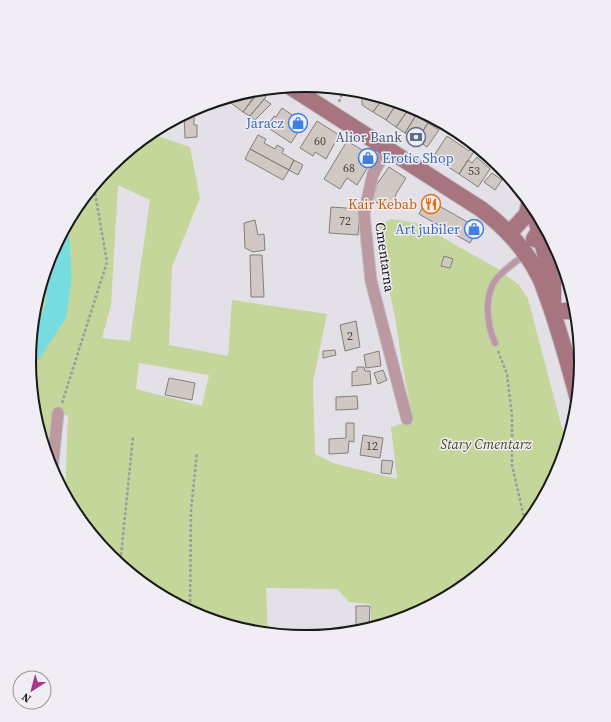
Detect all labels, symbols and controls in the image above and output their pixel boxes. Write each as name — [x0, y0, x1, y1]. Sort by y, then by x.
shop icon: Jaracz — [287, 112, 309, 134]
place label: Jaracz — [245, 113, 285, 133]
bank icon: Alior Bank — [405, 126, 427, 148]
place label: Alior Bank — [335, 127, 402, 147]
house number: 60 — [314, 133, 326, 149]
shop icon: Erotic Shop — [357, 147, 379, 169]
place label: Erotic Shop — [382, 148, 454, 168]
house number: 68 — [343, 160, 355, 176]
house number: 53 — [468, 163, 480, 179]
restaurant icon: Kair Kebab — [420, 193, 442, 215]
place label: Kair Kebab — [348, 194, 417, 214]
house number: 72 — [339, 213, 351, 229]
shop icon: Art jubiler — [463, 218, 485, 240]
place label: Art jubiler — [395, 219, 460, 239]
street label: Cmentarna — [370, 221, 400, 294]
house number: 2 — [347, 328, 353, 344]
park label: Stary Cmentarz — [440, 434, 532, 454]
house number: 12 — [366, 438, 378, 454]
north arrow — [12, 670, 52, 710]
text: N — [19, 689, 34, 706]

